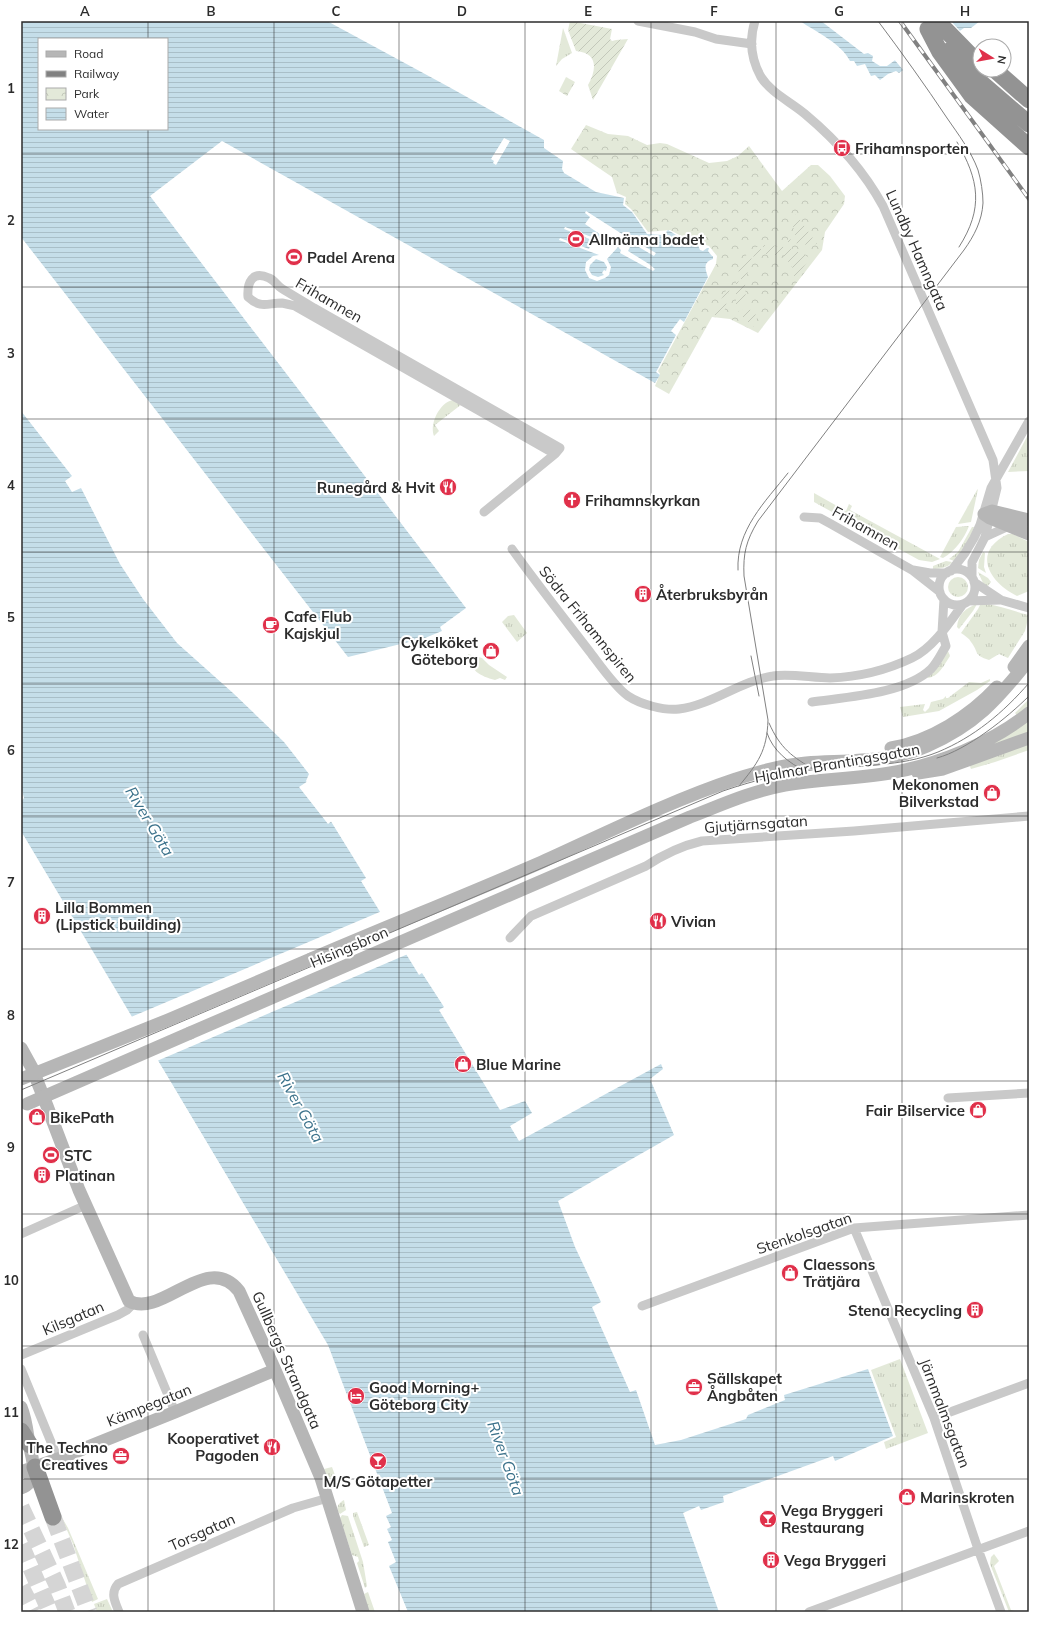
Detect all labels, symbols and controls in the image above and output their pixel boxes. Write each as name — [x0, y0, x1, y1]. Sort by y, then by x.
text: A — [80, 3, 90, 19]
text: B — [207, 3, 216, 19]
text: C — [332, 3, 341, 19]
text: D — [457, 3, 467, 19]
text: E — [584, 3, 592, 19]
text: F — [710, 3, 718, 19]
text: G — [834, 3, 844, 19]
text: H — [960, 3, 970, 19]
legend — [38, 38, 168, 130]
north arrow — [972, 38, 1012, 78]
text: Road — [74, 46, 103, 61]
text: N — [994, 54, 1009, 65]
text: Railway — [74, 66, 120, 81]
text: 1 — [7, 80, 15, 96]
text: Park — [74, 86, 100, 101]
text: Water — [74, 106, 110, 121]
bus stop icon: Frihamnsporten — [832, 138, 852, 158]
place label: Frihamnsporten — [855, 139, 969, 158]
street label: Lundby Hamngata — [882, 187, 952, 313]
text: 2 — [7, 212, 15, 228]
sports icon: Allmänna badet — [566, 229, 586, 249]
place label: Allmänna badet — [589, 230, 704, 249]
sports icon: Padel Arena — [284, 247, 304, 267]
place label: Padel Arena — [307, 248, 395, 267]
street label: Frihamnen — [292, 273, 366, 327]
text: 3 — [7, 345, 15, 361]
text: 4 — [7, 477, 15, 493]
restaurant icon: Runegård & Hvit — [438, 477, 458, 497]
place label: Runegård & Hvit — [317, 478, 435, 497]
church icon: Frihamnskyrkan — [562, 490, 582, 510]
place label: Frihamnskyrkan — [585, 491, 700, 510]
street label: Frihamnen — [829, 502, 903, 554]
street label: Södra Frihamnspiren — [535, 562, 641, 686]
building icon: Återbruksbyrån — [633, 584, 653, 604]
place label: Återbruksbyrån — [656, 584, 768, 604]
place label: Cafe Flub Kajskjul — [284, 607, 352, 643]
text: 5 — [7, 609, 15, 625]
cafe icon: Cafe Flub Kajskjul — [261, 615, 281, 635]
place label: Cykelköket Göteborg — [401, 633, 478, 669]
shop icon: Cykelköket Göteborg — [481, 641, 501, 661]
street label: Hjalmar Brantingsgatan — [753, 739, 921, 787]
text: 6 — [7, 742, 15, 758]
place label: Mekonomen Bilverkstad — [892, 775, 979, 811]
water label: River Göta — [121, 782, 179, 860]
shop icon: Mekonomen Bilverkstad — [982, 783, 1002, 803]
street label: Gjutjärnsgatan — [704, 811, 808, 837]
text: 7 — [7, 874, 15, 890]
place label: Lilla Bommen (Lipstick building) — [55, 898, 182, 934]
building icon: Lilla Bommen (Lipstick building) — [32, 906, 52, 926]
restaurant icon: Vivian — [648, 911, 668, 931]
place label: Vivian — [670, 912, 716, 931]
street label: Hisingsbron — [307, 922, 391, 972]
text: 8 — [7, 1007, 15, 1023]
shop icon: Blue Marine — [453, 1054, 473, 1074]
place label: Blue Marine — [476, 1055, 561, 1074]
water label: River Göta — [273, 1068, 329, 1146]
shop icon: Fair Bilservice — [968, 1100, 988, 1120]
place label: Fair Bilservice — [866, 1101, 965, 1120]
shop icon: BikePath — [27, 1107, 47, 1127]
place label: BikePath — [50, 1108, 114, 1127]
text: 9 — [7, 1139, 15, 1155]
sports icon: STC — [41, 1145, 61, 1165]
place label: STC — [64, 1146, 92, 1165]
building icon: Platinan — [32, 1165, 52, 1185]
place label: Platinan — [55, 1166, 115, 1185]
street label: Stenkolsgatan — [754, 1208, 854, 1258]
place label: Claessons Trätjära — [803, 1255, 875, 1291]
shop icon: Claessons Trätjära — [780, 1263, 800, 1283]
text: 10 — [3, 1272, 19, 1288]
street label: Gullbergs Strandgata — [248, 1288, 326, 1432]
street label: Kilsgatan — [39, 1297, 107, 1339]
building icon: Stena Recycling — [965, 1300, 985, 1320]
place label: Stena Recycling — [848, 1301, 962, 1320]
street label: Järnmalmsgatan — [915, 1356, 975, 1470]
place label: Sällskapet Ångbåten — [707, 1369, 782, 1405]
office icon: Sällskapet Ångbåten — [684, 1377, 704, 1397]
place label: Good Morning+ Göteborg City — [369, 1378, 479, 1414]
street label: Kämpegatan — [104, 1379, 194, 1431]
hotel icon: Good Morning+ Göteborg City — [346, 1386, 366, 1406]
text: 11 — [3, 1404, 19, 1420]
water label: River Göta — [483, 1418, 529, 1498]
place label: Kooperativet Pagoden — [167, 1429, 259, 1465]
restaurant icon: Kooperativet Pagoden — [262, 1437, 282, 1457]
place label: The Techno Creatives — [26, 1438, 108, 1474]
office icon: The Techno Creatives — [111, 1446, 131, 1466]
bar icon: M/S Götapetter — [368, 1451, 388, 1471]
place label: M/S Götapetter — [324, 1472, 433, 1491]
shop icon: Marinskroten — [897, 1487, 917, 1507]
place label: Marinskroten — [920, 1488, 1014, 1507]
place label: Vega Bryggeri Restaurang — [780, 1501, 883, 1537]
street label: Torsgatan — [166, 1509, 238, 1555]
bar icon: Vega Bryggeri Restaurang — [758, 1509, 778, 1529]
text: 12 — [3, 1536, 19, 1552]
building icon: Vega Bryggeri — [761, 1550, 781, 1570]
place label: Vega Bryggeri — [783, 1551, 886, 1570]

